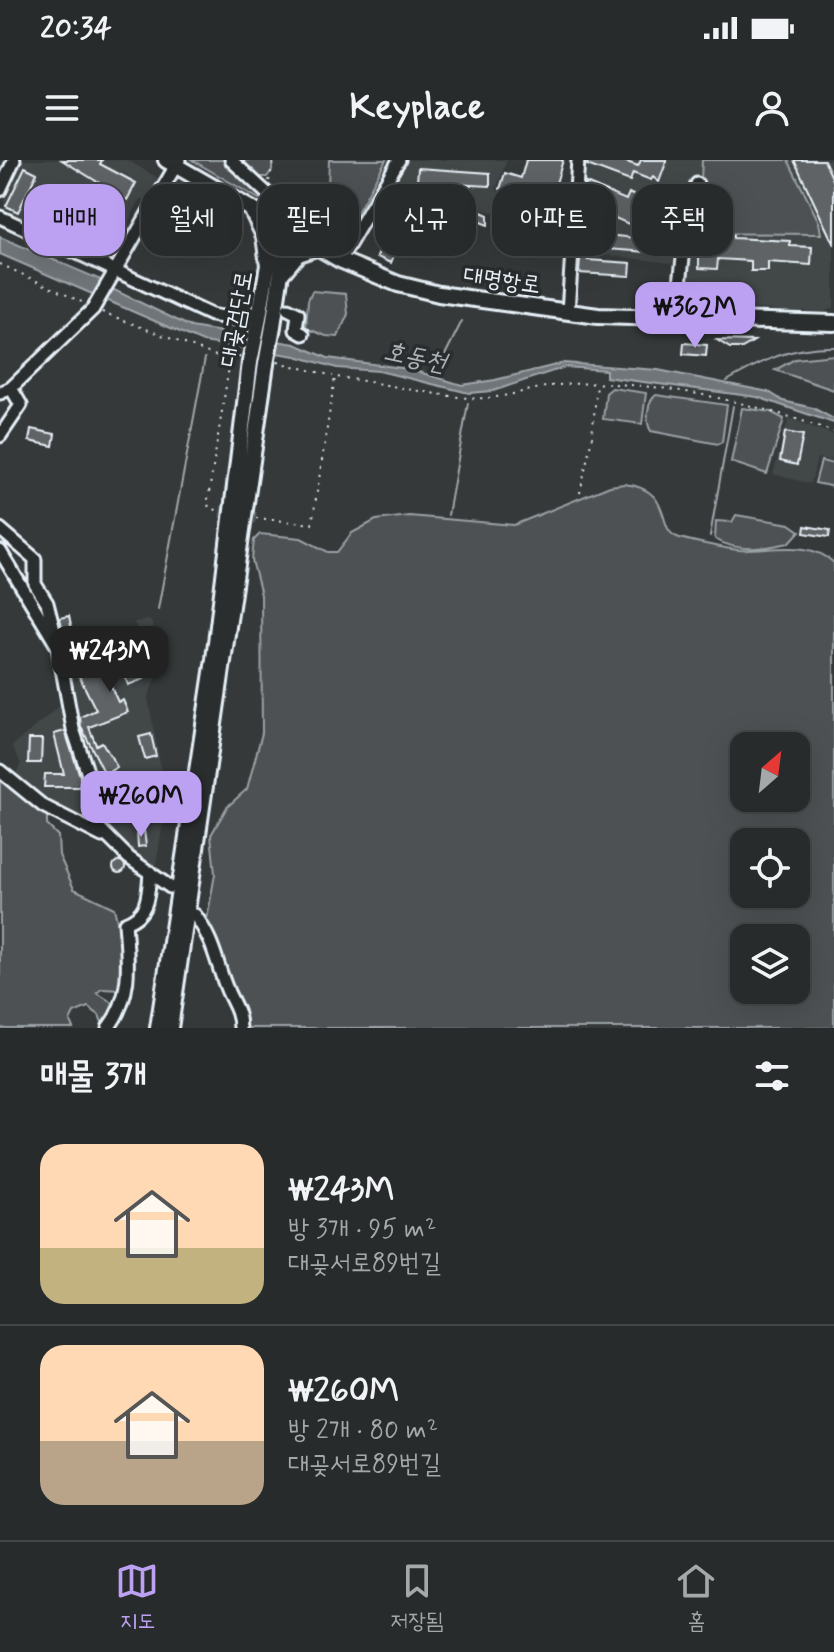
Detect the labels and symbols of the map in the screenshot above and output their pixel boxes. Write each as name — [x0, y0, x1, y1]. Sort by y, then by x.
street label: 대명항로 — [462, 260, 542, 302]
street label: 대곶검단로 — [213, 269, 261, 369]
pin: ₩362M — [639, 282, 751, 350]
water label: 호동천 — [381, 335, 452, 382]
pin: ₩243M — [54, 626, 166, 694]
north arrow — [730, 732, 810, 812]
pin: ₩260M — [85, 771, 197, 839]

